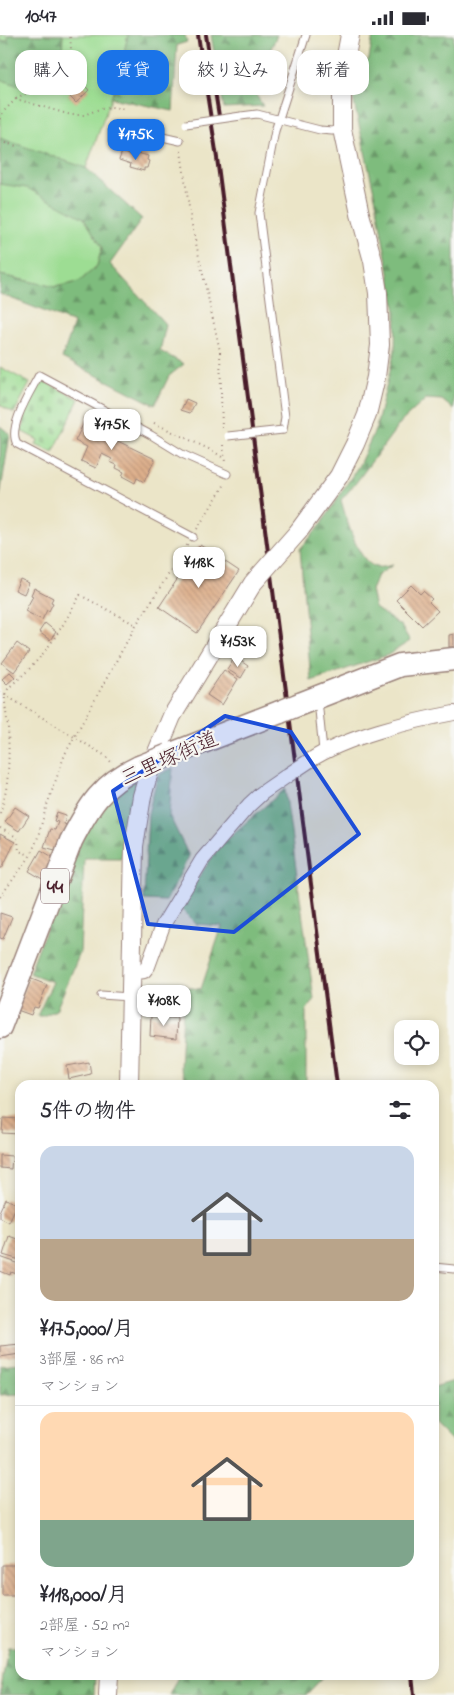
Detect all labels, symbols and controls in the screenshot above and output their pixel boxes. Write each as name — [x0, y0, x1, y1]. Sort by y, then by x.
text: 10:47 — [25, 4, 57, 31]
chip: 購入 — [15, 50, 87, 95]
chip: 賃貸 — [97, 50, 169, 95]
chip: 絞り込み — [179, 50, 287, 95]
chip: 新着 — [297, 50, 369, 95]
pin: ¥175K — [101, 119, 171, 161]
text: ¥175K — [119, 123, 153, 147]
pin: ¥175K — [77, 409, 147, 451]
text: ¥175K — [95, 413, 129, 437]
pin: ¥118K — [164, 547, 234, 589]
text: ¥118K — [184, 551, 214, 575]
pin: ¥153K — [203, 625, 273, 668]
text: ¥153K — [221, 630, 255, 654]
street label: 三里塚街道 — [116, 725, 224, 795]
road number: 44 — [41, 869, 69, 903]
pin: ¥108K — [129, 985, 199, 1027]
text: ¥108K — [148, 989, 180, 1013]
map controls — [394, 1020, 439, 1065]
button: locate — [394, 1020, 439, 1065]
icon: filters — [386, 1096, 414, 1124]
text: 5件の物件 — [40, 1097, 136, 1127]
icon: home — [182, 1179, 272, 1269]
text: ¥175,000/月 — [40, 1315, 134, 1345]
text: 3部屋 · 86 m² — [40, 1348, 124, 1372]
text: マンション — [40, 1375, 119, 1399]
icon: home — [182, 1444, 272, 1534]
text: ¥118,000/月 — [40, 1581, 128, 1611]
text: 2部屋 · 52 m² — [40, 1614, 130, 1638]
text: マンション — [40, 1641, 119, 1665]

